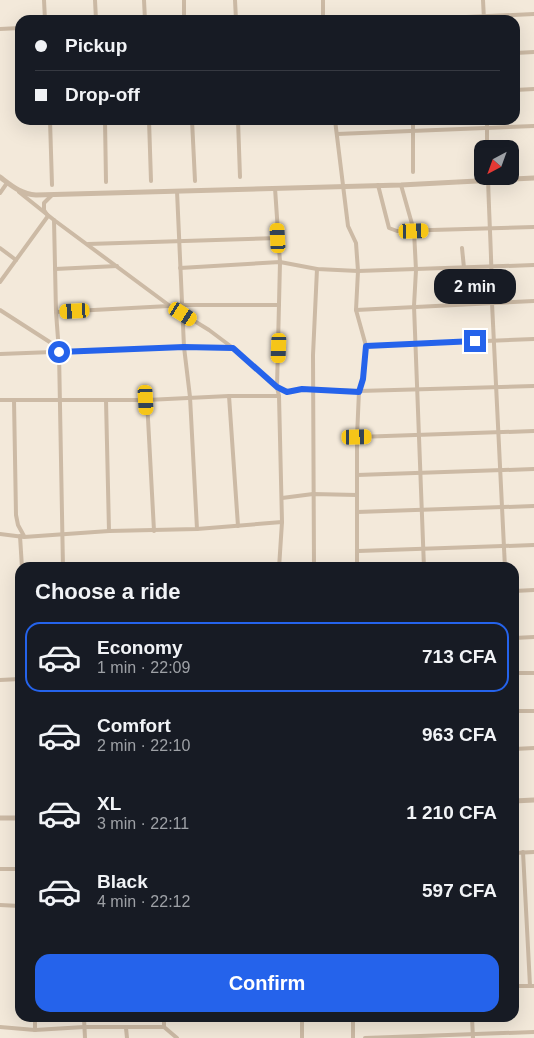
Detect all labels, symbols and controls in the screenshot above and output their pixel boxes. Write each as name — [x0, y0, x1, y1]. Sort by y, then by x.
text: Pickup — [65, 35, 127, 56]
text: Drop-off — [65, 84, 140, 105]
north arrow — [474, 140, 519, 185]
map controls — [474, 140, 519, 185]
car — [269, 223, 286, 253]
car — [398, 223, 429, 239]
callout: 2 min — [434, 268, 516, 304]
text: 2 min — [454, 278, 496, 295]
car — [166, 300, 199, 328]
car — [59, 303, 90, 319]
route end — [464, 330, 486, 352]
car — [270, 333, 287, 363]
route start — [48, 341, 70, 363]
car — [137, 385, 154, 415]
car — [341, 429, 372, 445]
text: Choose a ride — [35, 579, 180, 604]
icon: car — [37, 635, 82, 680]
text: Economy — [97, 637, 183, 658]
text: 713 CFA — [422, 646, 497, 667]
text: 1 min · 22:09 — [97, 659, 190, 676]
icon: car — [37, 713, 82, 758]
text: Comfort — [97, 715, 171, 736]
text: 963 CFA — [422, 724, 497, 745]
text: 2 min · 22:10 — [97, 737, 190, 754]
icon: car — [37, 791, 82, 836]
text: XL — [97, 793, 121, 814]
text: 1 210 CFA — [406, 802, 497, 823]
text: 3 min · 22:11 — [97, 815, 189, 832]
icon: car — [37, 869, 82, 914]
text: Black — [97, 871, 148, 892]
text: 597 CFA — [422, 880, 497, 901]
text: 4 min · 22:12 — [97, 893, 190, 910]
button: Confirm — [35, 954, 499, 1012]

